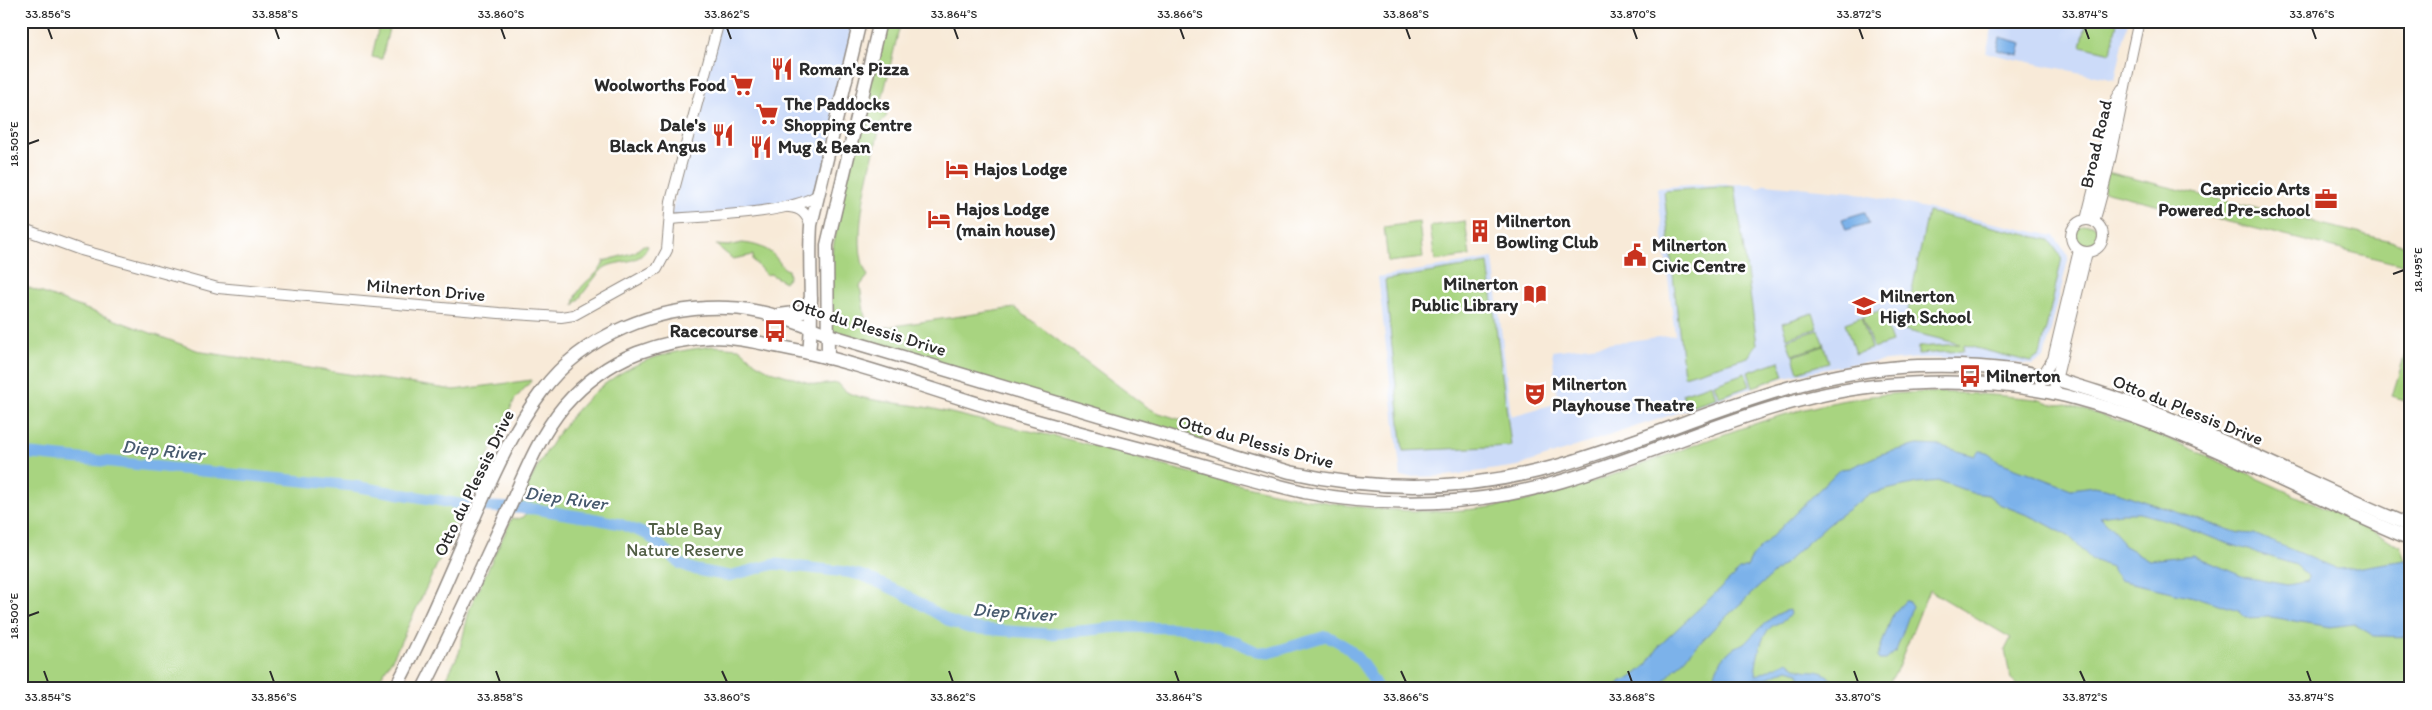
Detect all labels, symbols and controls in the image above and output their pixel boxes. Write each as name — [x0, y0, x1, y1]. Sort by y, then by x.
text: 33.856°S — [25, 7, 71, 21]
text: 33.858°S — [252, 7, 298, 21]
text: 33.860°S — [478, 7, 525, 21]
text: 33.862°S — [704, 7, 750, 21]
text: 33.864°S — [931, 7, 977, 21]
text: 33.866°S — [1157, 7, 1203, 21]
text: 33.868°S — [1383, 7, 1429, 21]
text: 33.870°S — [1610, 7, 1656, 21]
text: 33.872°S — [1836, 7, 1882, 21]
text: 33.874°S — [2062, 7, 2108, 21]
text: 33.876°S — [2289, 7, 2335, 21]
restaurant icon: Roman's Pizza — [769, 56, 795, 82]
place label: Roman's Pizza — [799, 58, 909, 80]
supermarket icon: Woolworths Food — [729, 72, 755, 98]
place label: Woolworths Food — [594, 74, 727, 96]
place label: The Paddocks Shopping Centre — [783, 93, 912, 136]
street label: Broad Road — [2075, 97, 2117, 190]
supermarket icon: The Paddocks Shopping Centre — [754, 101, 780, 127]
place label: Dale's Black Angus — [609, 114, 706, 157]
text: 18.505°E — [7, 121, 21, 167]
restaurant icon: Dale's Black Angus — [710, 122, 736, 148]
restaurant icon: Mug & Bean — [748, 134, 774, 160]
place label: Mug & Bean — [778, 136, 871, 158]
hotel icon: Hajos Lodge — [944, 156, 970, 182]
place label: Hajos Lodge — [974, 158, 1068, 180]
place label: Capriccio Arts Powered Pre-school — [2158, 178, 2311, 221]
office icon: Capriccio Arts Powered Pre-school — [2313, 186, 2339, 212]
place label: Hajos Lodge (main house) — [956, 198, 1056, 241]
hotel icon: Hajos Lodge (main house) — [926, 206, 952, 232]
place label: Milnerton Bowling Club — [1496, 210, 1598, 253]
building icon: Milnerton Bowling Club — [1467, 218, 1493, 244]
place label: Milnerton Civic Centre — [1652, 234, 1746, 277]
public building icon: Milnerton Civic Centre — [1622, 242, 1648, 268]
text: 18.495°E — [2411, 247, 2425, 293]
place label: Milnerton Public Library — [1411, 273, 1519, 316]
street label: Milnerton Drive — [366, 274, 486, 306]
library icon: Milnerton Public Library — [1522, 281, 1548, 307]
place label: Milnerton High School — [1880, 285, 1972, 328]
street label: Otto du Plessis Drive — [789, 293, 949, 361]
school or university icon: Milnerton High School — [1851, 293, 1877, 319]
bus stop icon: Racecourse — [762, 318, 788, 344]
place label: Racecourse — [670, 320, 758, 342]
bus stop icon: Milnerton — [1957, 363, 1983, 389]
place label: Milnerton — [1986, 365, 2061, 387]
street label: Otto du Plessis Drive — [2109, 370, 2267, 450]
place label: Milnerton Playhouse Theatre — [1552, 373, 1695, 416]
theatre icon: Milnerton Playhouse Theatre — [1522, 381, 1548, 407]
street label: Otto du Plessis Drive — [429, 406, 519, 560]
street label: Otto du Plessis Drive — [1176, 411, 1336, 473]
water label: Diep River — [121, 434, 208, 466]
water label: Diep River — [523, 481, 611, 515]
park label: Table Bay Nature Reserve — [626, 518, 744, 561]
text: 18.500°E — [7, 592, 21, 639]
water label: Diep River — [972, 598, 1059, 627]
text: 33.854°S — [25, 690, 71, 704]
text: 33.856°S — [251, 690, 297, 704]
text: 33.858°S — [477, 690, 523, 704]
text: 33.860°S — [704, 690, 751, 704]
text: 33.862°S — [930, 690, 976, 704]
text: 33.864°S — [1156, 690, 1202, 704]
text: 33.866°S — [1383, 690, 1429, 704]
text: 33.868°S — [1609, 690, 1655, 704]
text: 33.870°S — [1835, 690, 1881, 704]
text: 33.872°S — [2062, 690, 2108, 704]
text: 33.874°S — [2288, 690, 2334, 704]

